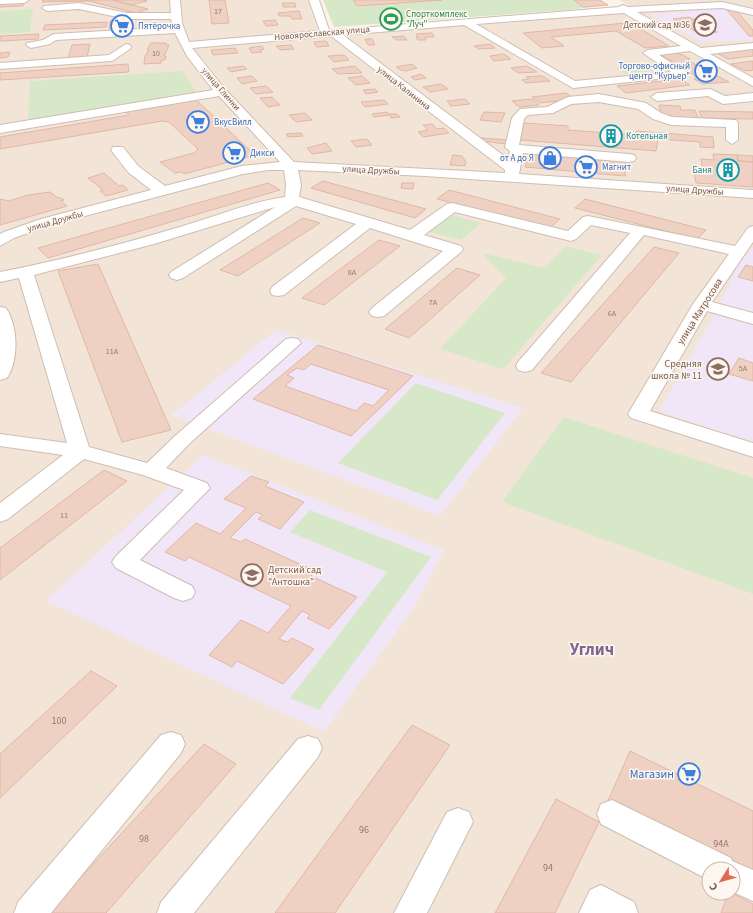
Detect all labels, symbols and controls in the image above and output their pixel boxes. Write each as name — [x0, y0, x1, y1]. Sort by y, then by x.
house number: 17 — [214, 6, 222, 17]
sports icon: Спорткомплекс "Луч" — [378, 6, 404, 32]
place label: Спорткомплекс "Луч" — [406, 8, 467, 31]
school or university icon: Детский сад №36 — [692, 12, 718, 38]
supermarket icon: Пятёрочка — [109, 13, 135, 39]
place label: Детский сад №36 — [623, 19, 691, 32]
place label: Пятёрочка — [138, 20, 180, 33]
street label: Новоярославская улица — [274, 23, 370, 44]
house number: 10 — [152, 48, 160, 59]
supermarket icon: Торгово-офисный центр "Курьер" — [693, 58, 719, 84]
place label: Торгово-офисный центр "Курьер" — [619, 60, 690, 83]
street label: улица Калинина — [374, 63, 433, 113]
street label: улица Глинки — [198, 65, 243, 114]
supermarket icon: ВкусВилл — [185, 109, 211, 135]
place label: ВкусВилл — [214, 116, 252, 129]
building icon: Котельная — [598, 123, 624, 149]
place label: Котельная — [626, 130, 668, 143]
supermarket icon: Дикси — [221, 140, 247, 166]
shop icon: от А до Я — [537, 145, 563, 171]
place label: Дикси — [250, 147, 274, 160]
place label: от А до Я — [500, 152, 534, 165]
supermarket icon: Магнит — [573, 154, 599, 180]
building icon: Баня — [715, 157, 741, 183]
place label: Магнит — [602, 161, 631, 174]
street label: улица Дружбы — [342, 163, 400, 178]
place label: Баня — [693, 164, 712, 177]
street label: улица Дружбы — [666, 182, 724, 199]
street label: улица Дружбы — [26, 207, 85, 236]
house number: 8А — [348, 267, 357, 278]
street label: улица Матросова — [674, 276, 726, 347]
house number: 7А — [429, 297, 438, 308]
house number: 6А — [608, 308, 617, 319]
house number: 11А — [106, 346, 119, 357]
school or university icon: Средняя школа № 11 — [705, 356, 731, 382]
place label: Средняя школа № 11 — [651, 357, 702, 383]
house number: 5А — [739, 363, 748, 374]
house number: 11 — [60, 510, 68, 521]
school or university icon: Детский сад "Антошка" — [239, 562, 265, 588]
place label: Детский сад "Антошка" — [268, 563, 322, 589]
district label: Углич — [570, 638, 614, 662]
house number: 100 — [52, 714, 66, 728]
supermarket icon: Магазин — [676, 761, 702, 787]
place label: Магазин — [630, 766, 674, 783]
house number: 96 — [359, 823, 369, 837]
house number: 98 — [139, 832, 149, 846]
house number: 94А — [713, 837, 729, 851]
house number: 94 — [543, 861, 553, 875]
north arrow — [701, 861, 741, 901]
text: С — [705, 879, 721, 894]

